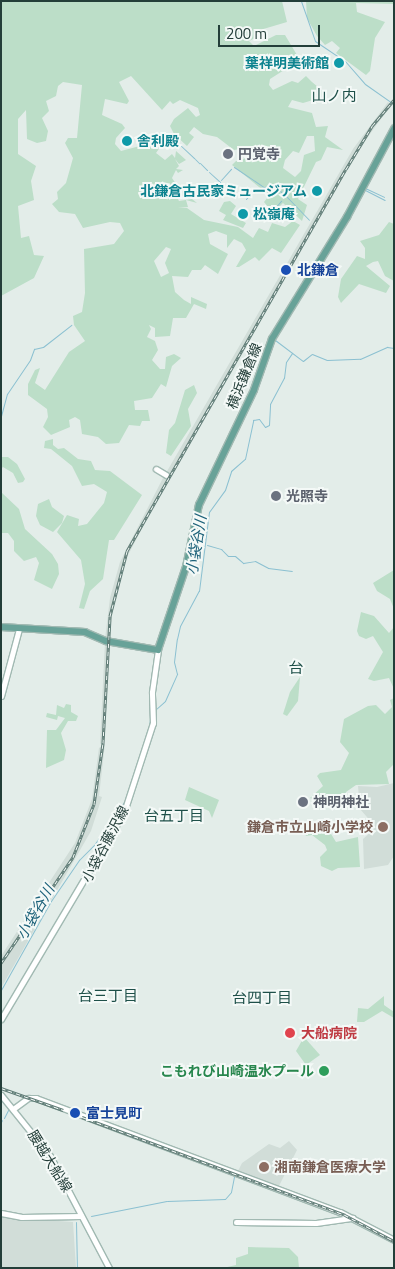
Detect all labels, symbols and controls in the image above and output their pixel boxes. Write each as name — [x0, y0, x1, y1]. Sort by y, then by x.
scale bar — [220, 15, 322, 47]
text: 200 m — [226, 22, 267, 45]
place label: 葉祥明美術館 — [245, 55, 329, 71]
marker: 葉祥明美術館 — [333, 57, 345, 69]
district label: 山ノ内 — [312, 87, 356, 105]
place label: 舎利殿 — [137, 133, 179, 149]
marker: 舎利殿 — [121, 135, 133, 147]
place label: 円覚寺 — [238, 146, 280, 162]
marker: 円覚寺 — [222, 148, 234, 160]
place label: 北鎌倉古民家ミュージアム — [139, 183, 307, 199]
marker: 北鎌倉古民家ミュージアム — [311, 185, 323, 197]
place label: 松嶺庵 — [253, 206, 295, 222]
marker: 松嶺庵 — [237, 208, 249, 220]
place label: 北鎌倉 — [297, 262, 339, 278]
marker: 北鎌倉 — [279, 263, 293, 277]
street label: 横浜鎌倉線 — [223, 340, 265, 412]
place label: 光照寺 — [286, 488, 328, 504]
marker: 光照寺 — [270, 490, 282, 502]
water label: 小袋谷川 — [182, 514, 210, 576]
district label: 台 — [289, 659, 303, 677]
place label: 神明神社 — [313, 794, 369, 810]
marker: 神明神社 — [297, 796, 309, 808]
street label: 小袋谷藤沢線 — [78, 803, 132, 885]
district label: 台五丁目 — [144, 807, 204, 825]
place label: 鎌倉市立山崎小学校 — [247, 819, 373, 835]
marker: 鎌倉市立山崎小学校 — [377, 821, 389, 833]
water label: 小袋谷川 — [12, 882, 58, 942]
district label: 台三丁目 — [78, 987, 138, 1005]
district label: 台四丁目 — [232, 989, 292, 1007]
place label: 大船病院 — [301, 1025, 357, 1041]
marker: 大船病院 — [283, 1026, 297, 1040]
place label: こもれび山崎温水プール — [160, 1063, 314, 1079]
marker: こもれび山崎温水プール — [318, 1065, 330, 1077]
place label: 富士見町 — [86, 1105, 142, 1121]
marker: 富士見町 — [68, 1106, 82, 1120]
street label: 腰越大船線 — [24, 1127, 76, 1195]
place label: 湘南鎌倉医療大学 — [274, 1159, 386, 1175]
marker: 湘南鎌倉医療大学 — [258, 1161, 270, 1173]

